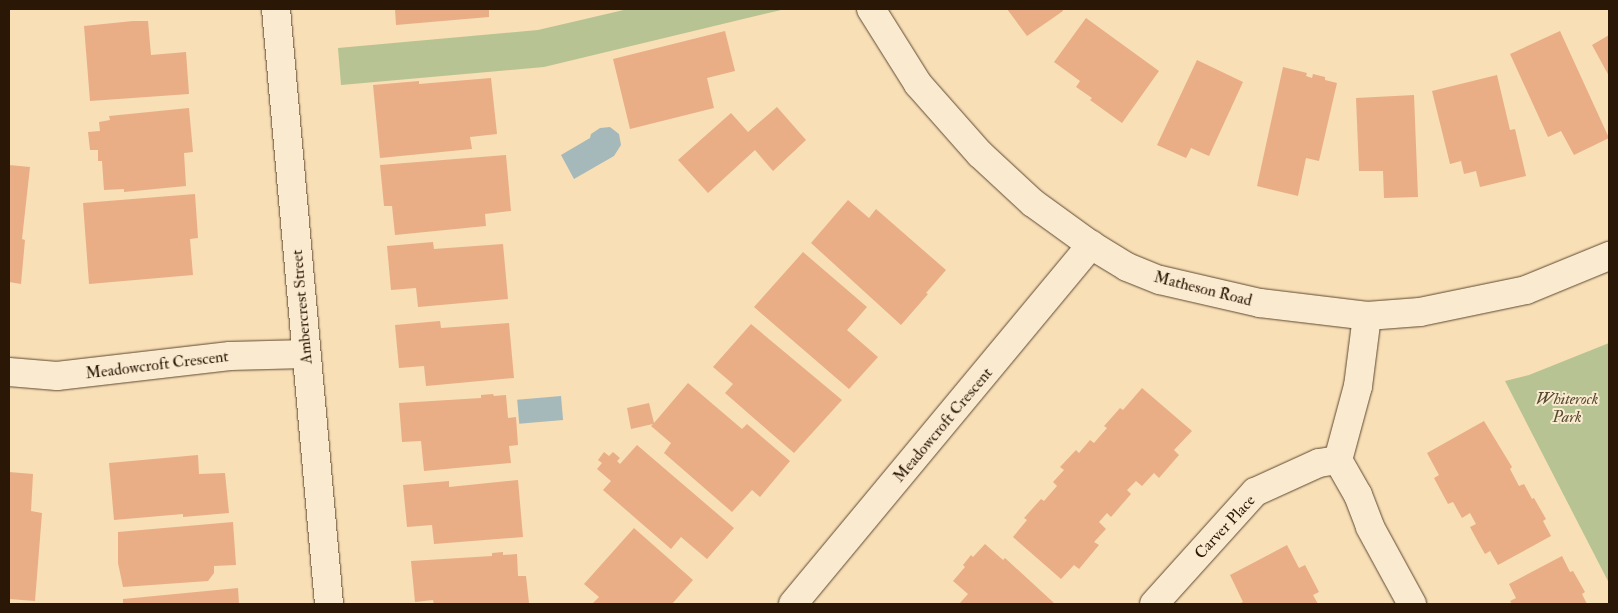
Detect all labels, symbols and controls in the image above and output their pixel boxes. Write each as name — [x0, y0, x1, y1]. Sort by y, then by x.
street label: Ambercrest Street — [287, 249, 317, 365]
street label: Matheson Road — [1152, 268, 1254, 310]
street label: Meadowcroft Crescent — [85, 347, 229, 383]
street label: Meadowcroft Crescent — [889, 364, 997, 486]
park label: Whiterock Park — [1536, 389, 1598, 427]
street label: Carver Place — [1191, 491, 1259, 563]

